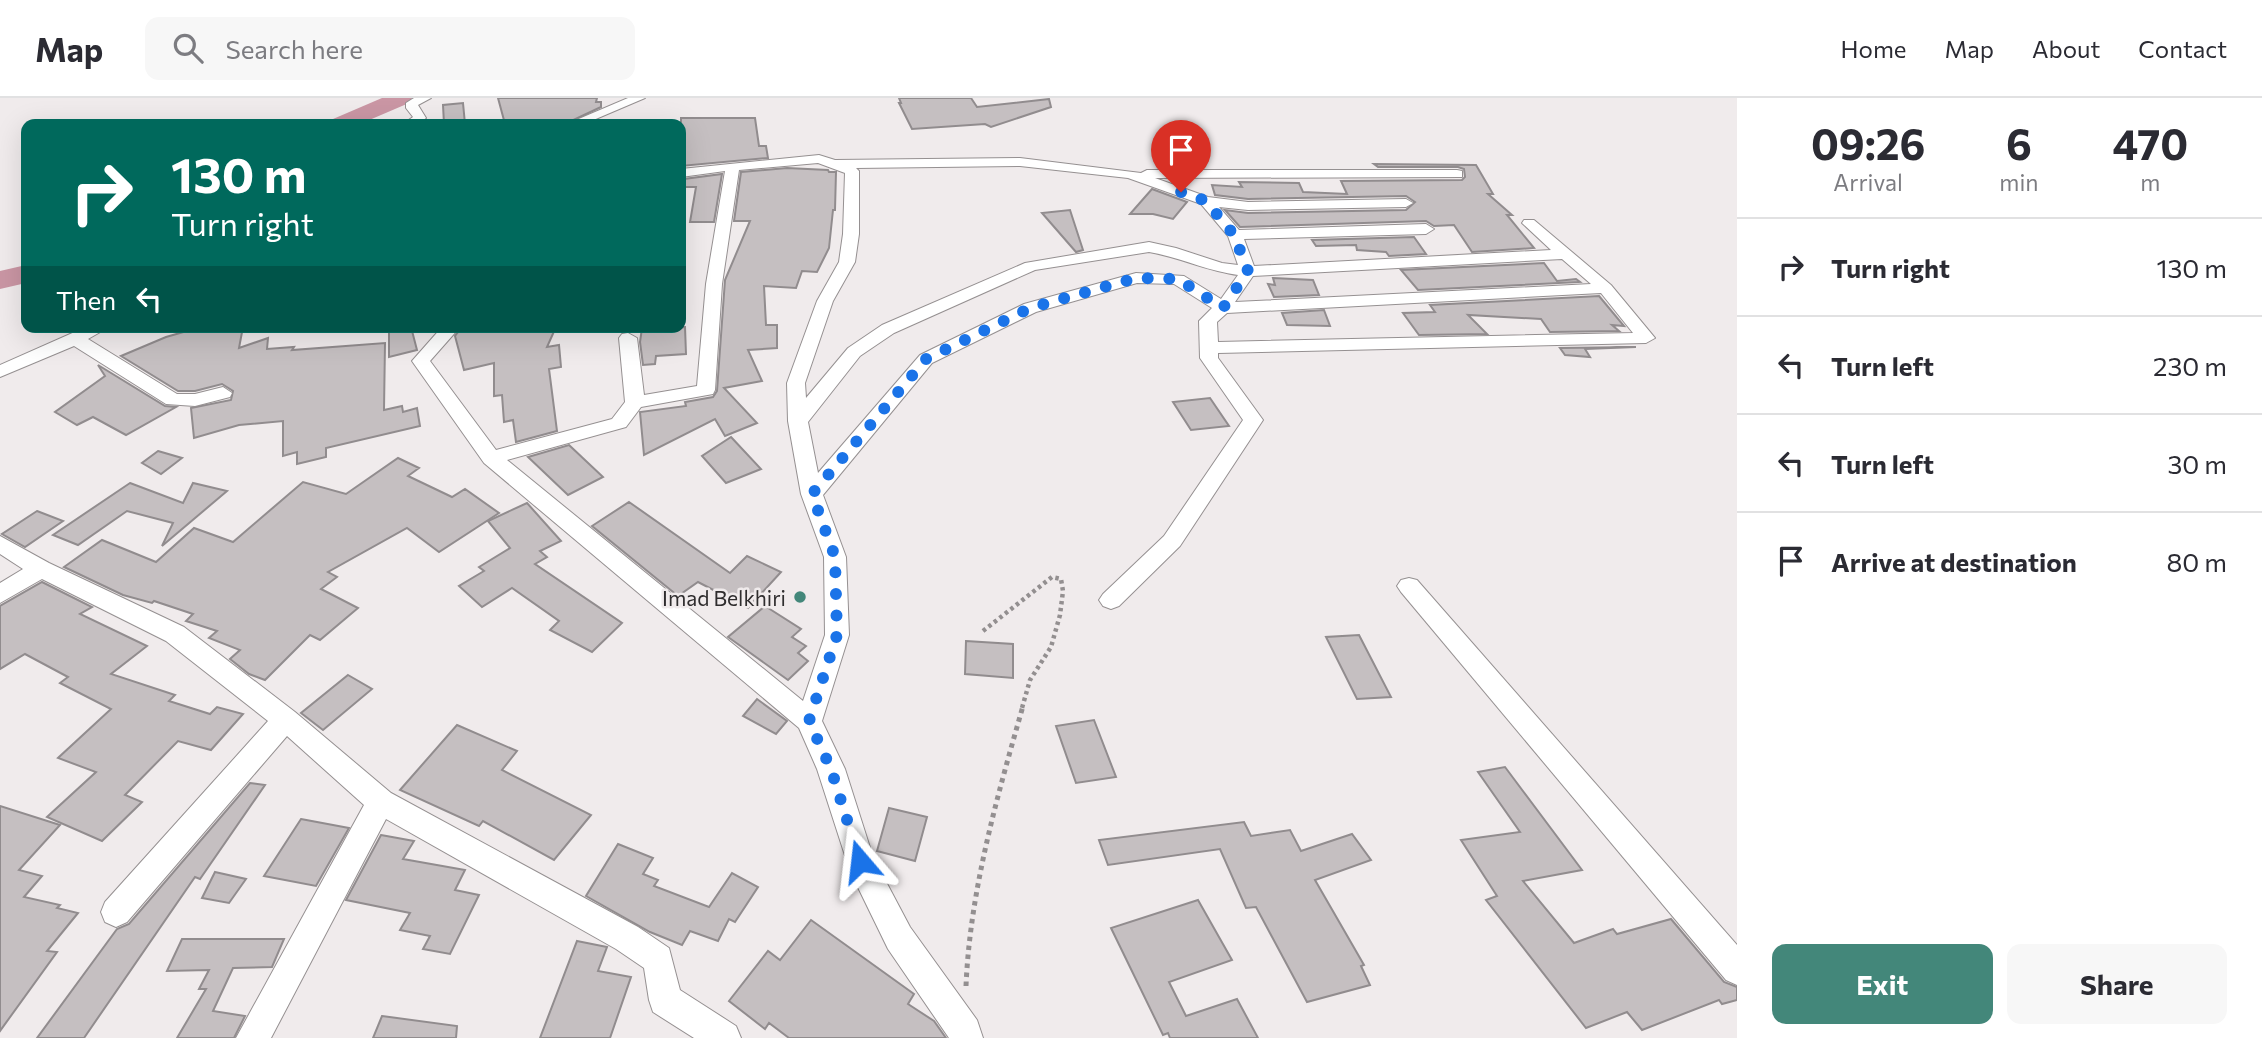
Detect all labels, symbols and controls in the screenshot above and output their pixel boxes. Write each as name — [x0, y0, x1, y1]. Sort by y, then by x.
search box — [145, 17, 635, 80]
text: Map — [35, 28, 103, 69]
icon: search — [169, 29, 207, 67]
text: Search here — [225, 33, 363, 64]
text: Home — [1841, 34, 1907, 63]
text: Map — [1945, 34, 1994, 63]
text: About — [2032, 34, 2100, 63]
text: Contact — [2138, 34, 2227, 63]
text: 09:26 — [1811, 117, 1925, 169]
text: 6 — [2006, 117, 2032, 169]
text: 470 — [2112, 117, 2188, 169]
pin — [1151, 120, 1211, 192]
icon: arrive — [1162, 131, 1200, 169]
text: 130 m — [171, 143, 306, 203]
icon: right — [56, 147, 147, 238]
text: Arrival — [1833, 168, 1903, 196]
text: min — [1999, 168, 2039, 196]
text: m — [2140, 168, 2160, 196]
text: Turn right — [171, 203, 314, 243]
icon: right — [1772, 248, 1810, 286]
text: Turn right — [1831, 252, 1950, 283]
text: 130 m — [2156, 252, 2227, 283]
icon: left — [130, 280, 168, 318]
text: Then — [56, 284, 116, 315]
icon: left — [1772, 346, 1810, 384]
text: Turn left — [1831, 350, 1934, 381]
text: 230 m — [2153, 350, 2227, 381]
icon: left — [1772, 444, 1810, 482]
text: Turn left — [1831, 448, 1934, 479]
text: 30 m — [2168, 448, 2227, 479]
icon: arrive — [1772, 542, 1810, 580]
text: Arrive at destination — [1831, 546, 2077, 577]
text: 80 m — [2167, 546, 2227, 577]
place label: Imad Belkhiri — [662, 585, 786, 610]
marker: Imad Belkhiri — [792, 589, 808, 605]
position arrow — [823, 824, 897, 898]
button: Exit — [1772, 944, 1993, 1024]
button: Share — [2007, 944, 2227, 1024]

